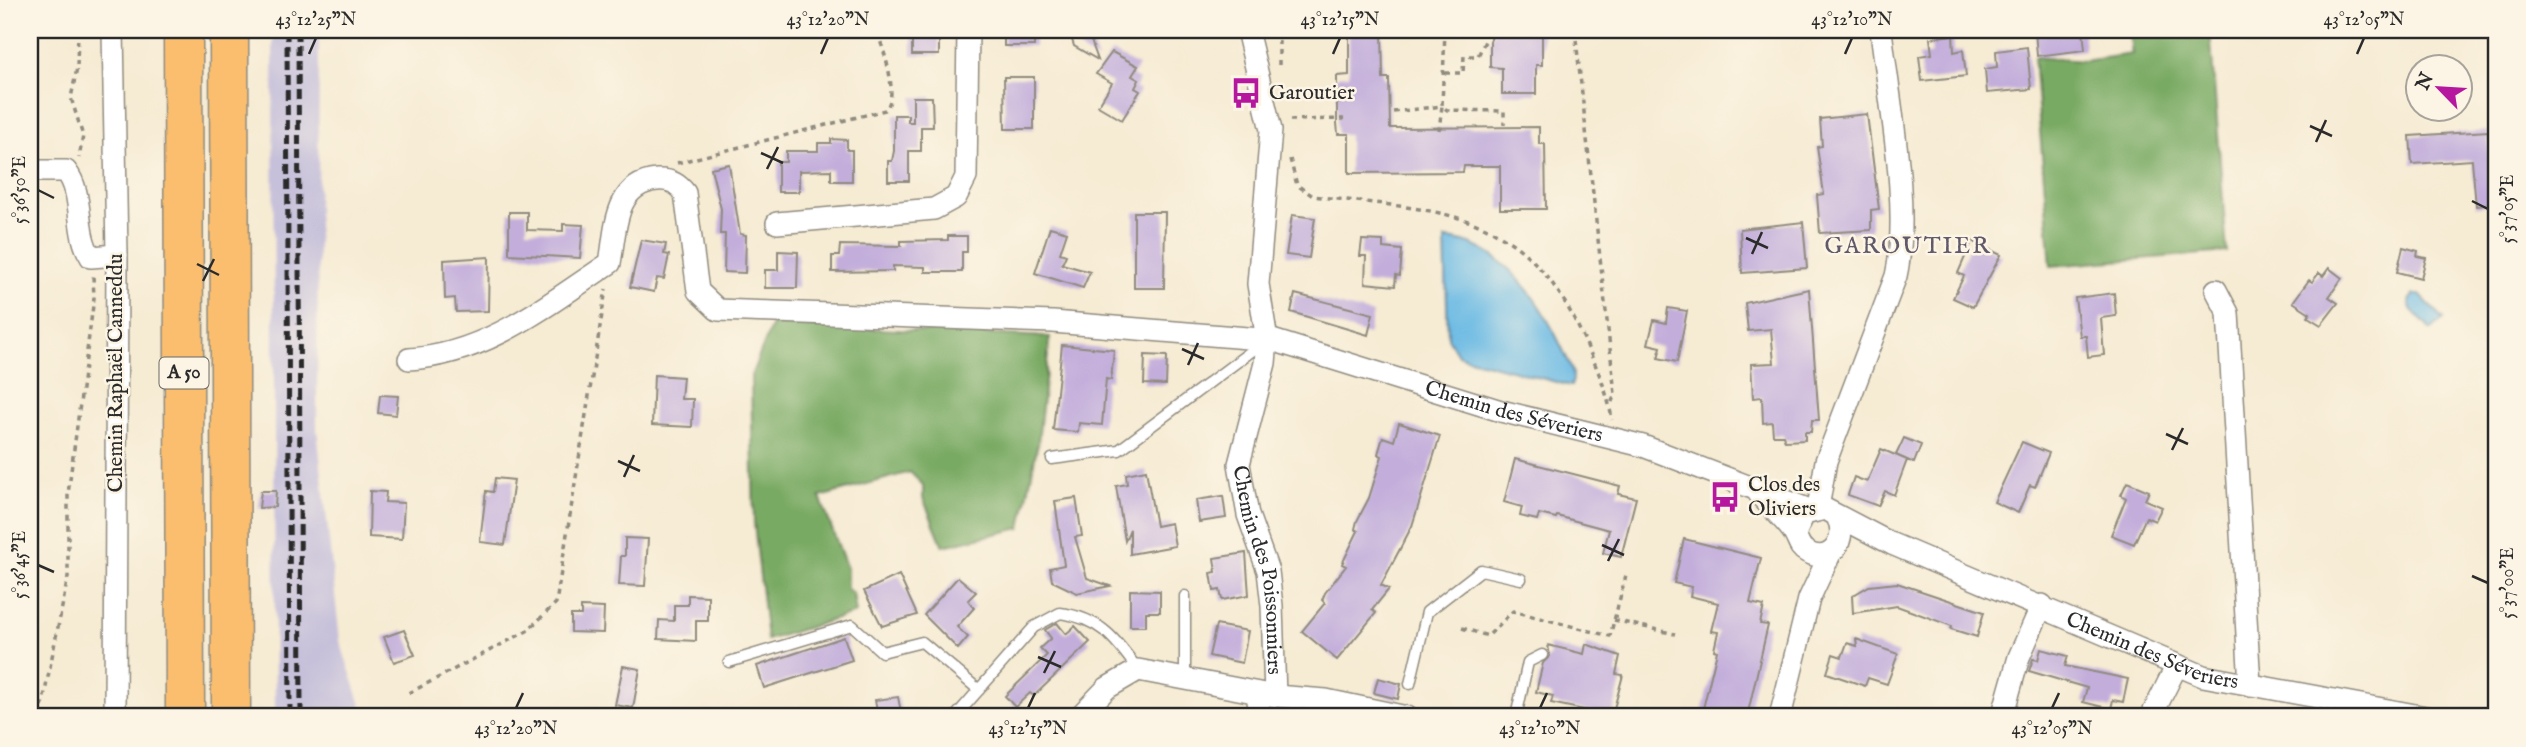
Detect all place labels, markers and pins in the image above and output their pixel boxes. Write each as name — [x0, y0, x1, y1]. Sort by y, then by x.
bus stop icon: Garoutier — [1229, 76, 1263, 110]
place label: Garoutier — [1269, 80, 1355, 107]
place label: Clos des Oliviers — [1748, 472, 1820, 523]
bus stop icon: Clos des Oliviers — [1708, 480, 1742, 514]

